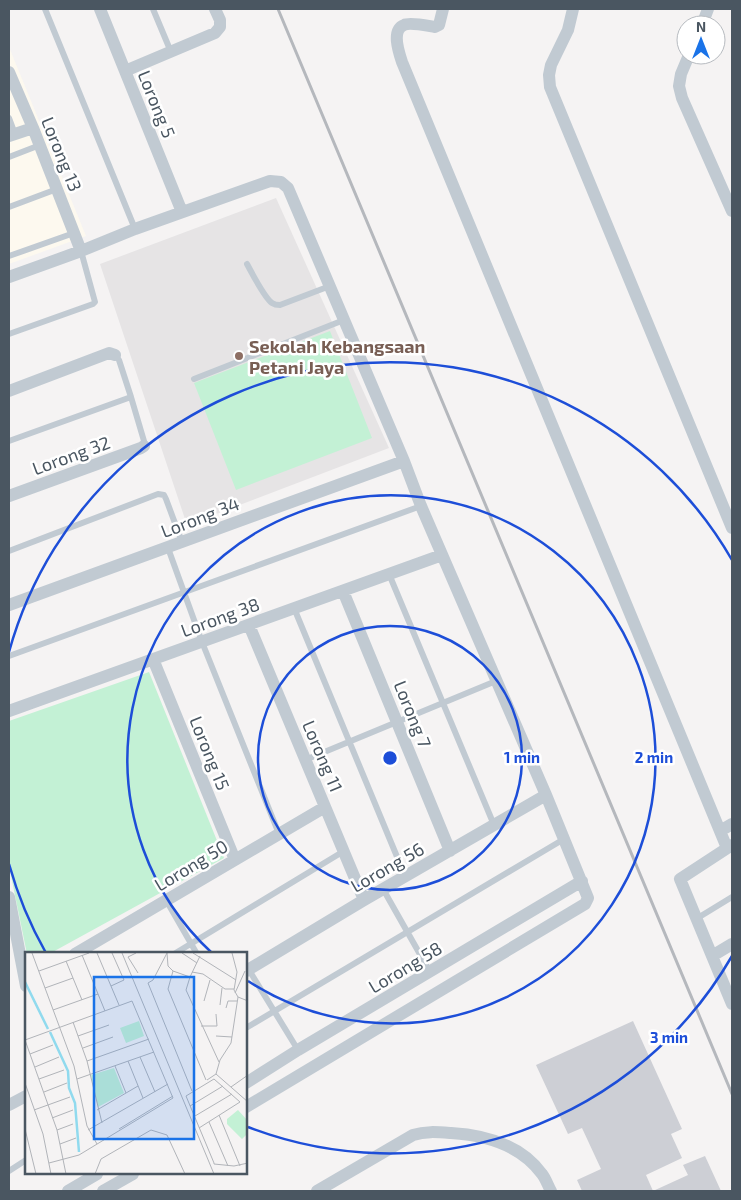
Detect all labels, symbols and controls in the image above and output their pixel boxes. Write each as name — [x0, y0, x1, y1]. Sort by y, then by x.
north arrow — [676, 15, 726, 65]
text: N — [696, 18, 706, 35]
street label: Lorong 5 — [134, 67, 180, 141]
street label: Lorong 13 — [37, 114, 87, 194]
place label: Sekolah Kebangsaan Petani Jaya — [249, 335, 425, 378]
marker: Sekolah Kebangsaan Petani Jaya — [233, 350, 245, 362]
street label: Lorong 32 — [29, 431, 113, 479]
street label: Lorong 34 — [158, 492, 242, 542]
street label: Lorong 38 — [178, 593, 262, 641]
street label: Lorong 7 — [390, 677, 436, 751]
street label: Lorong 15 — [185, 713, 235, 793]
street label: Lorong 11 — [298, 717, 348, 795]
text: 1 min — [504, 748, 540, 766]
text: 2 min — [635, 748, 673, 766]
centre of rings — [381, 749, 399, 767]
street label: Lorong 50 — [150, 835, 232, 895]
street label: Lorong 56 — [346, 837, 428, 897]
street label: Lorong 58 — [364, 937, 446, 997]
inset map — [25, 952, 248, 1175]
text: 3 min — [650, 1028, 688, 1046]

